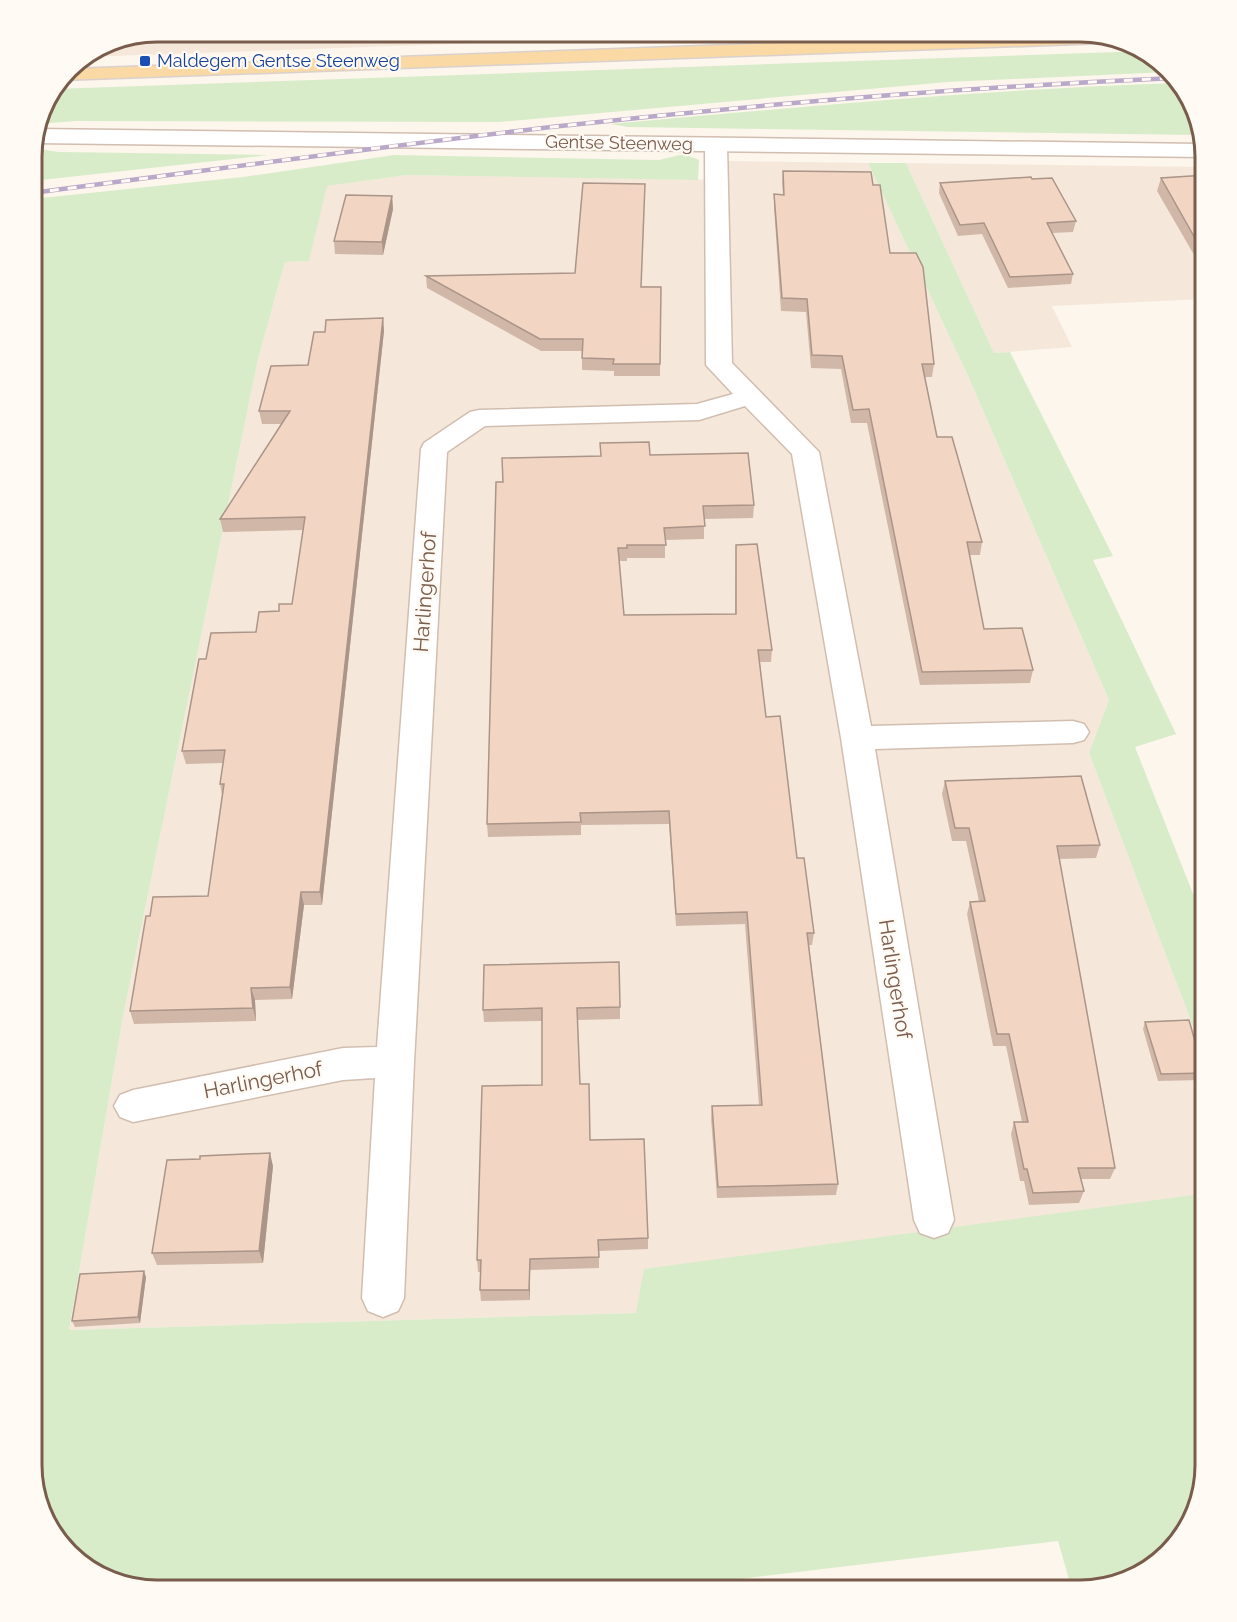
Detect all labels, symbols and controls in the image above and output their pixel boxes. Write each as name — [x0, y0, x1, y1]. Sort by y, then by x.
place label: Maldegem Gentse Steenweg — [157, 50, 400, 71]
marker: Maldegem Gentse Steenweg — [138, 54, 152, 68]
street label: Gentse Steenweg — [545, 131, 693, 154]
street label: Harlingerhof — [408, 530, 441, 653]
street label: Harlingerhof — [874, 917, 917, 1042]
street label: Harlingerhof — [201, 1056, 326, 1103]

